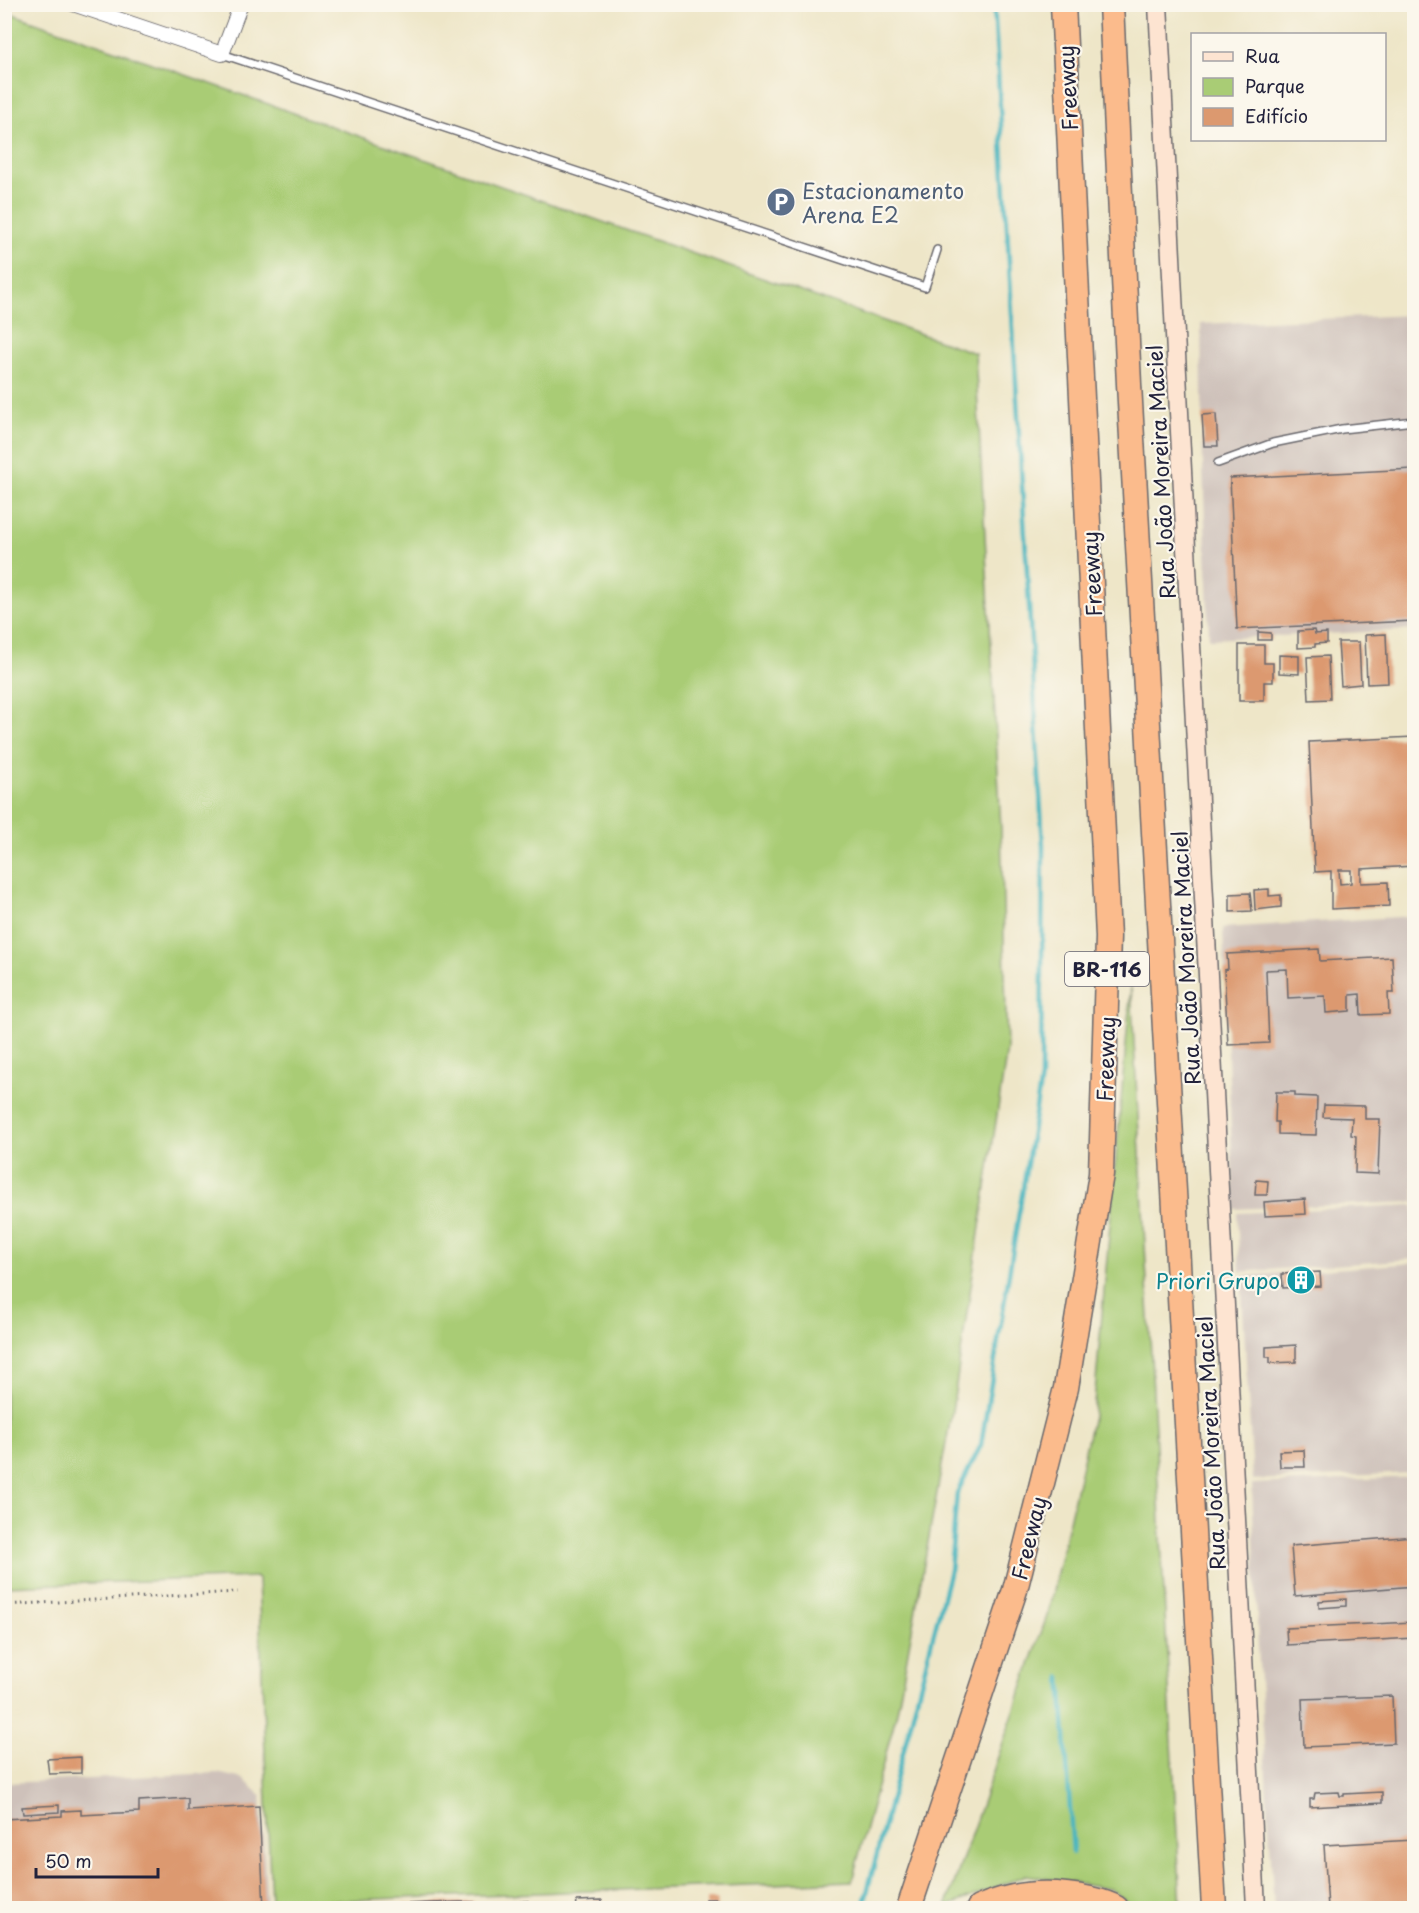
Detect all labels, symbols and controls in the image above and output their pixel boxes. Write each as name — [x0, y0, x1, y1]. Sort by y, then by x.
legend — [1191, 33, 1386, 141]
text: Rua — [1245, 42, 1280, 69]
street label: Freeway — [1049, 45, 1085, 131]
text: Parque — [1245, 72, 1305, 99]
text: Edifício — [1245, 102, 1308, 129]
place label: Estacionamento Arena E2 — [802, 174, 964, 230]
parking icon: Estacionamento Arena E2 — [765, 186, 797, 218]
street label: Rua João Moreira Maciel — [1137, 344, 1183, 600]
street label: Freeway — [1073, 531, 1109, 617]
street label: Rua João Moreira Maciel — [1162, 830, 1208, 1086]
road number: BR-116 — [1065, 952, 1149, 986]
street label: Freeway — [1088, 1016, 1122, 1102]
place label: Priori Grupo — [1156, 1264, 1280, 1296]
building icon: Priori Grupo — [1285, 1264, 1317, 1296]
street label: Rua João Moreira Maciel — [1187, 1315, 1233, 1571]
street label: Freeway — [1002, 1493, 1054, 1583]
scale bar — [36, 1841, 158, 1879]
text: 50 m — [45, 1847, 92, 1874]

